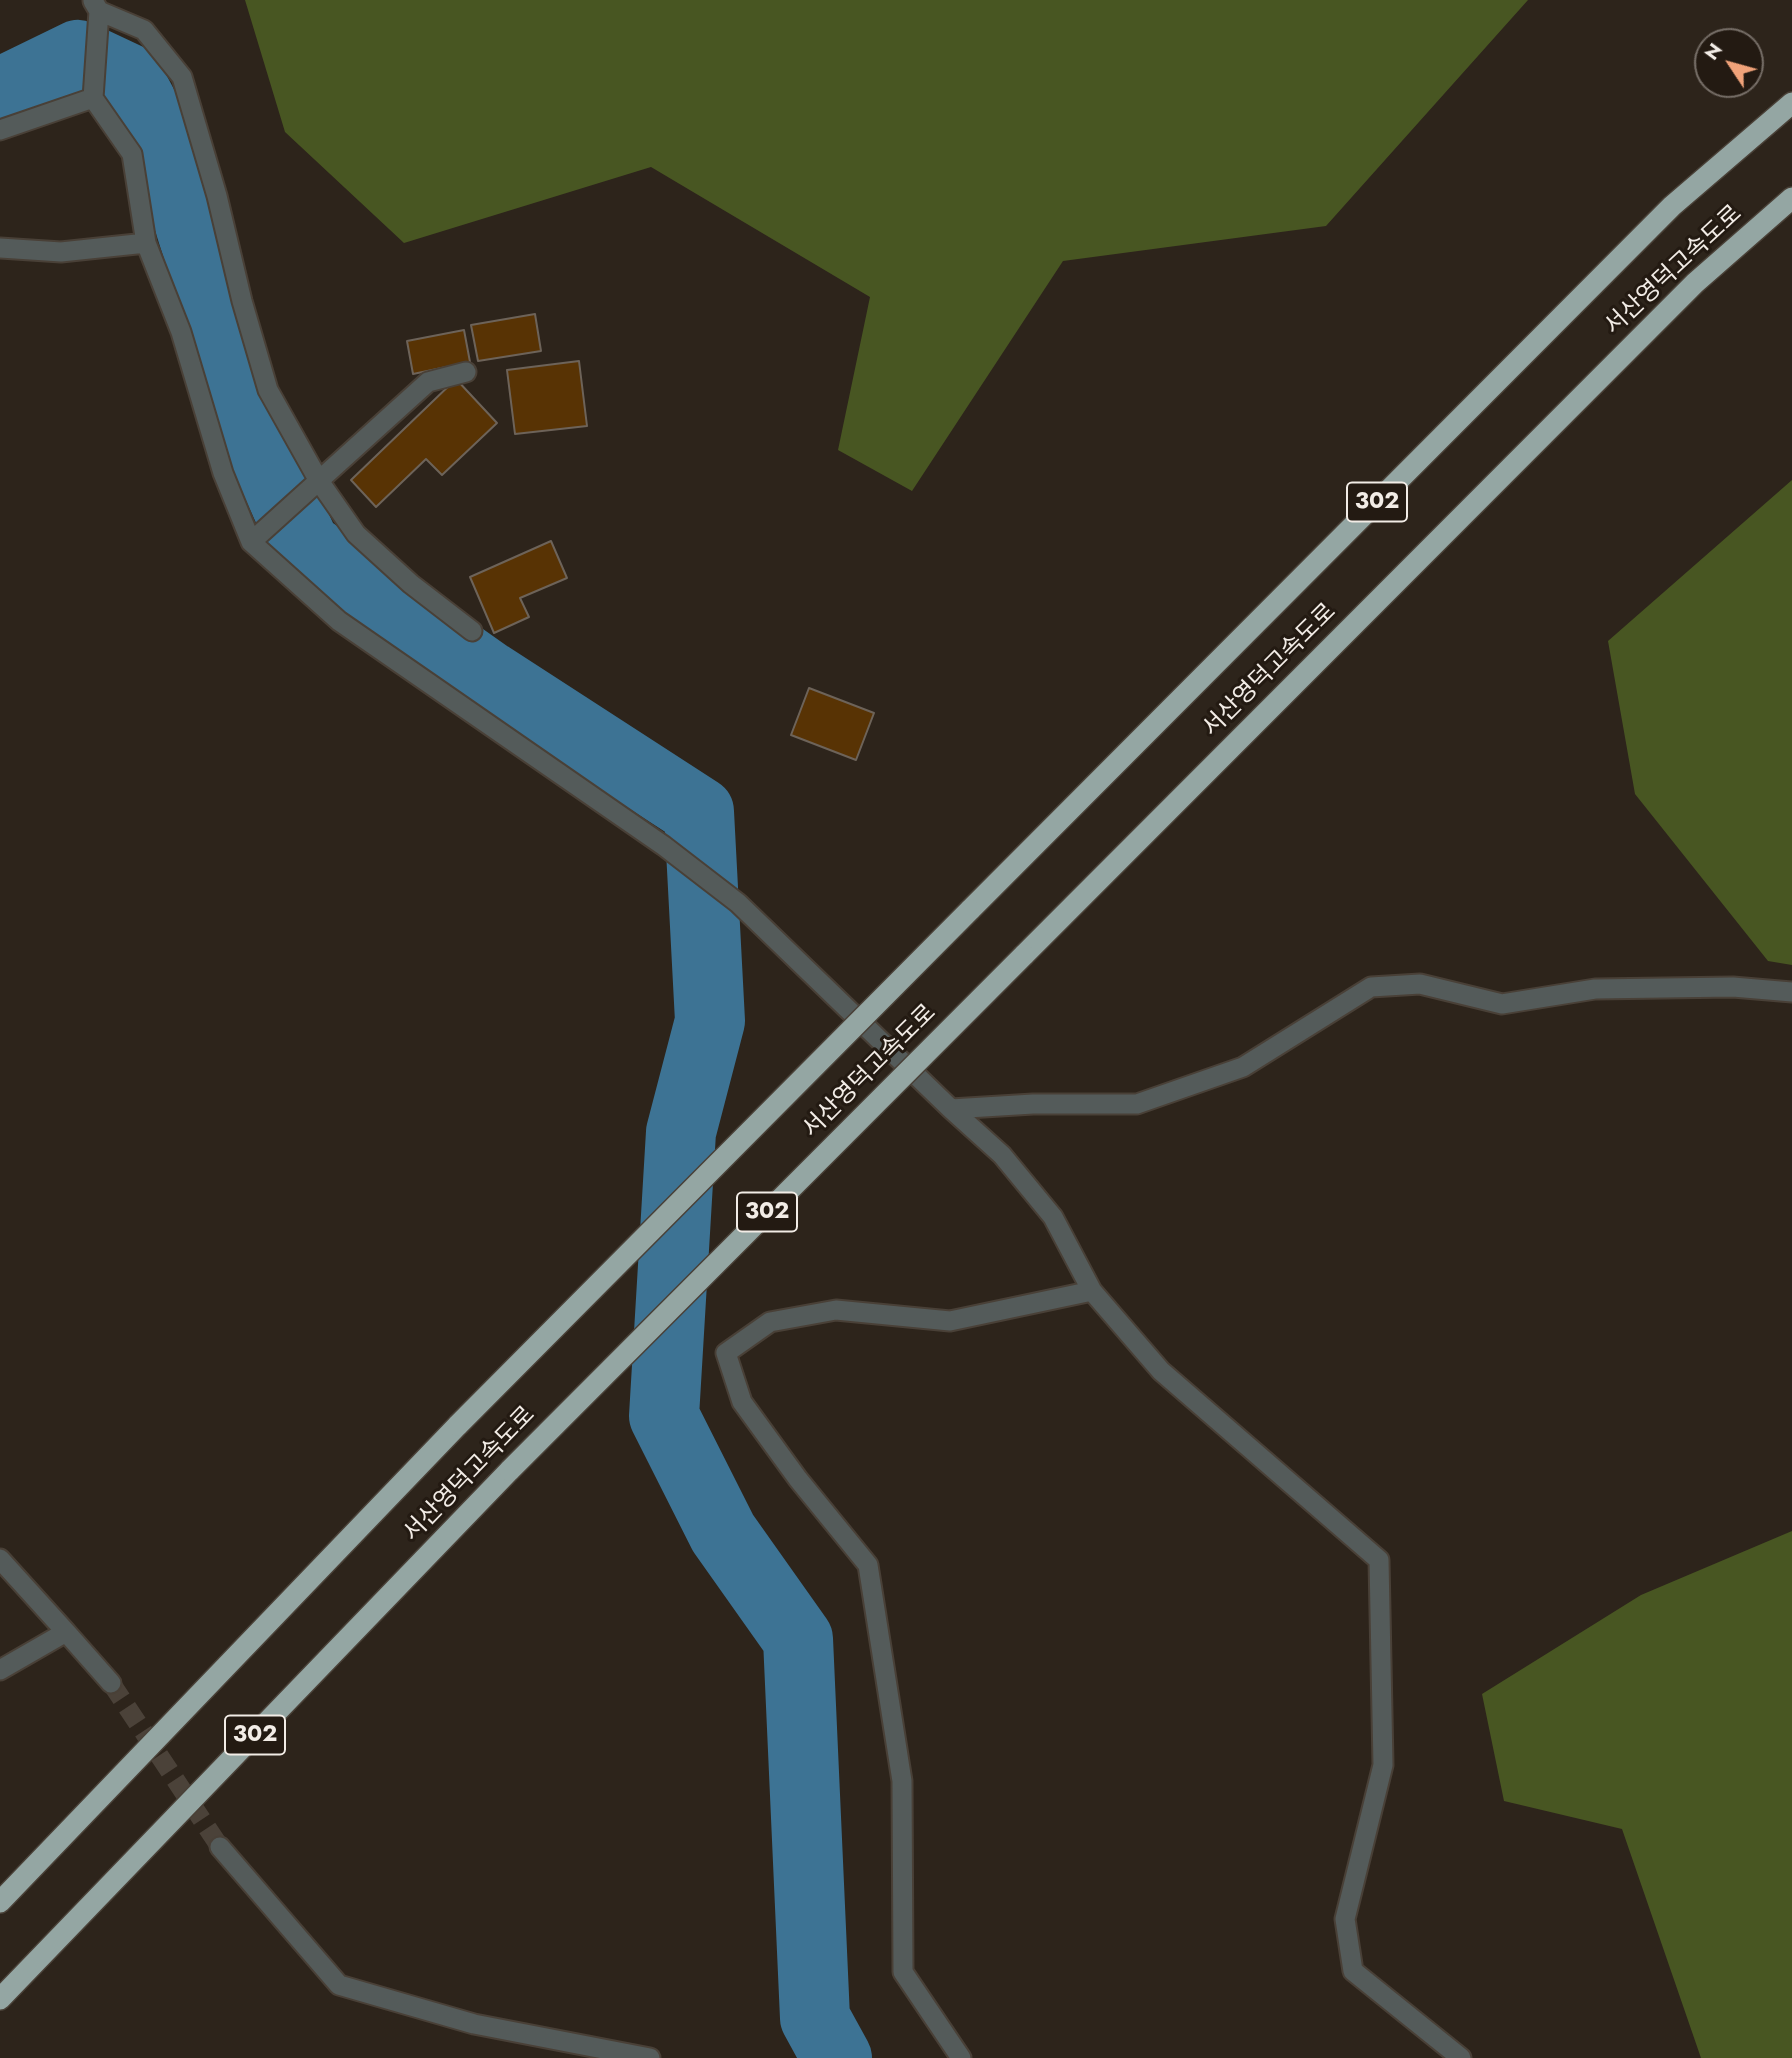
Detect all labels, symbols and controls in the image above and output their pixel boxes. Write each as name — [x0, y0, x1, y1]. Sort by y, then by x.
north arrow — [1694, 28, 1764, 98]
text: N — [1698, 37, 1729, 66]
street label: 서산영덕고속도로 — [1600, 200, 1748, 342]
road number: 302 — [1347, 482, 1407, 522]
street label: 서산영덕고속도로 — [1197, 598, 1343, 744]
street label: 서산영덕고속도로 — [797, 999, 943, 1145]
road number: 302 — [737, 1192, 797, 1232]
street label: 서산영덕고속도로 — [398, 1401, 542, 1549]
road number: 302 — [225, 1716, 285, 1754]

